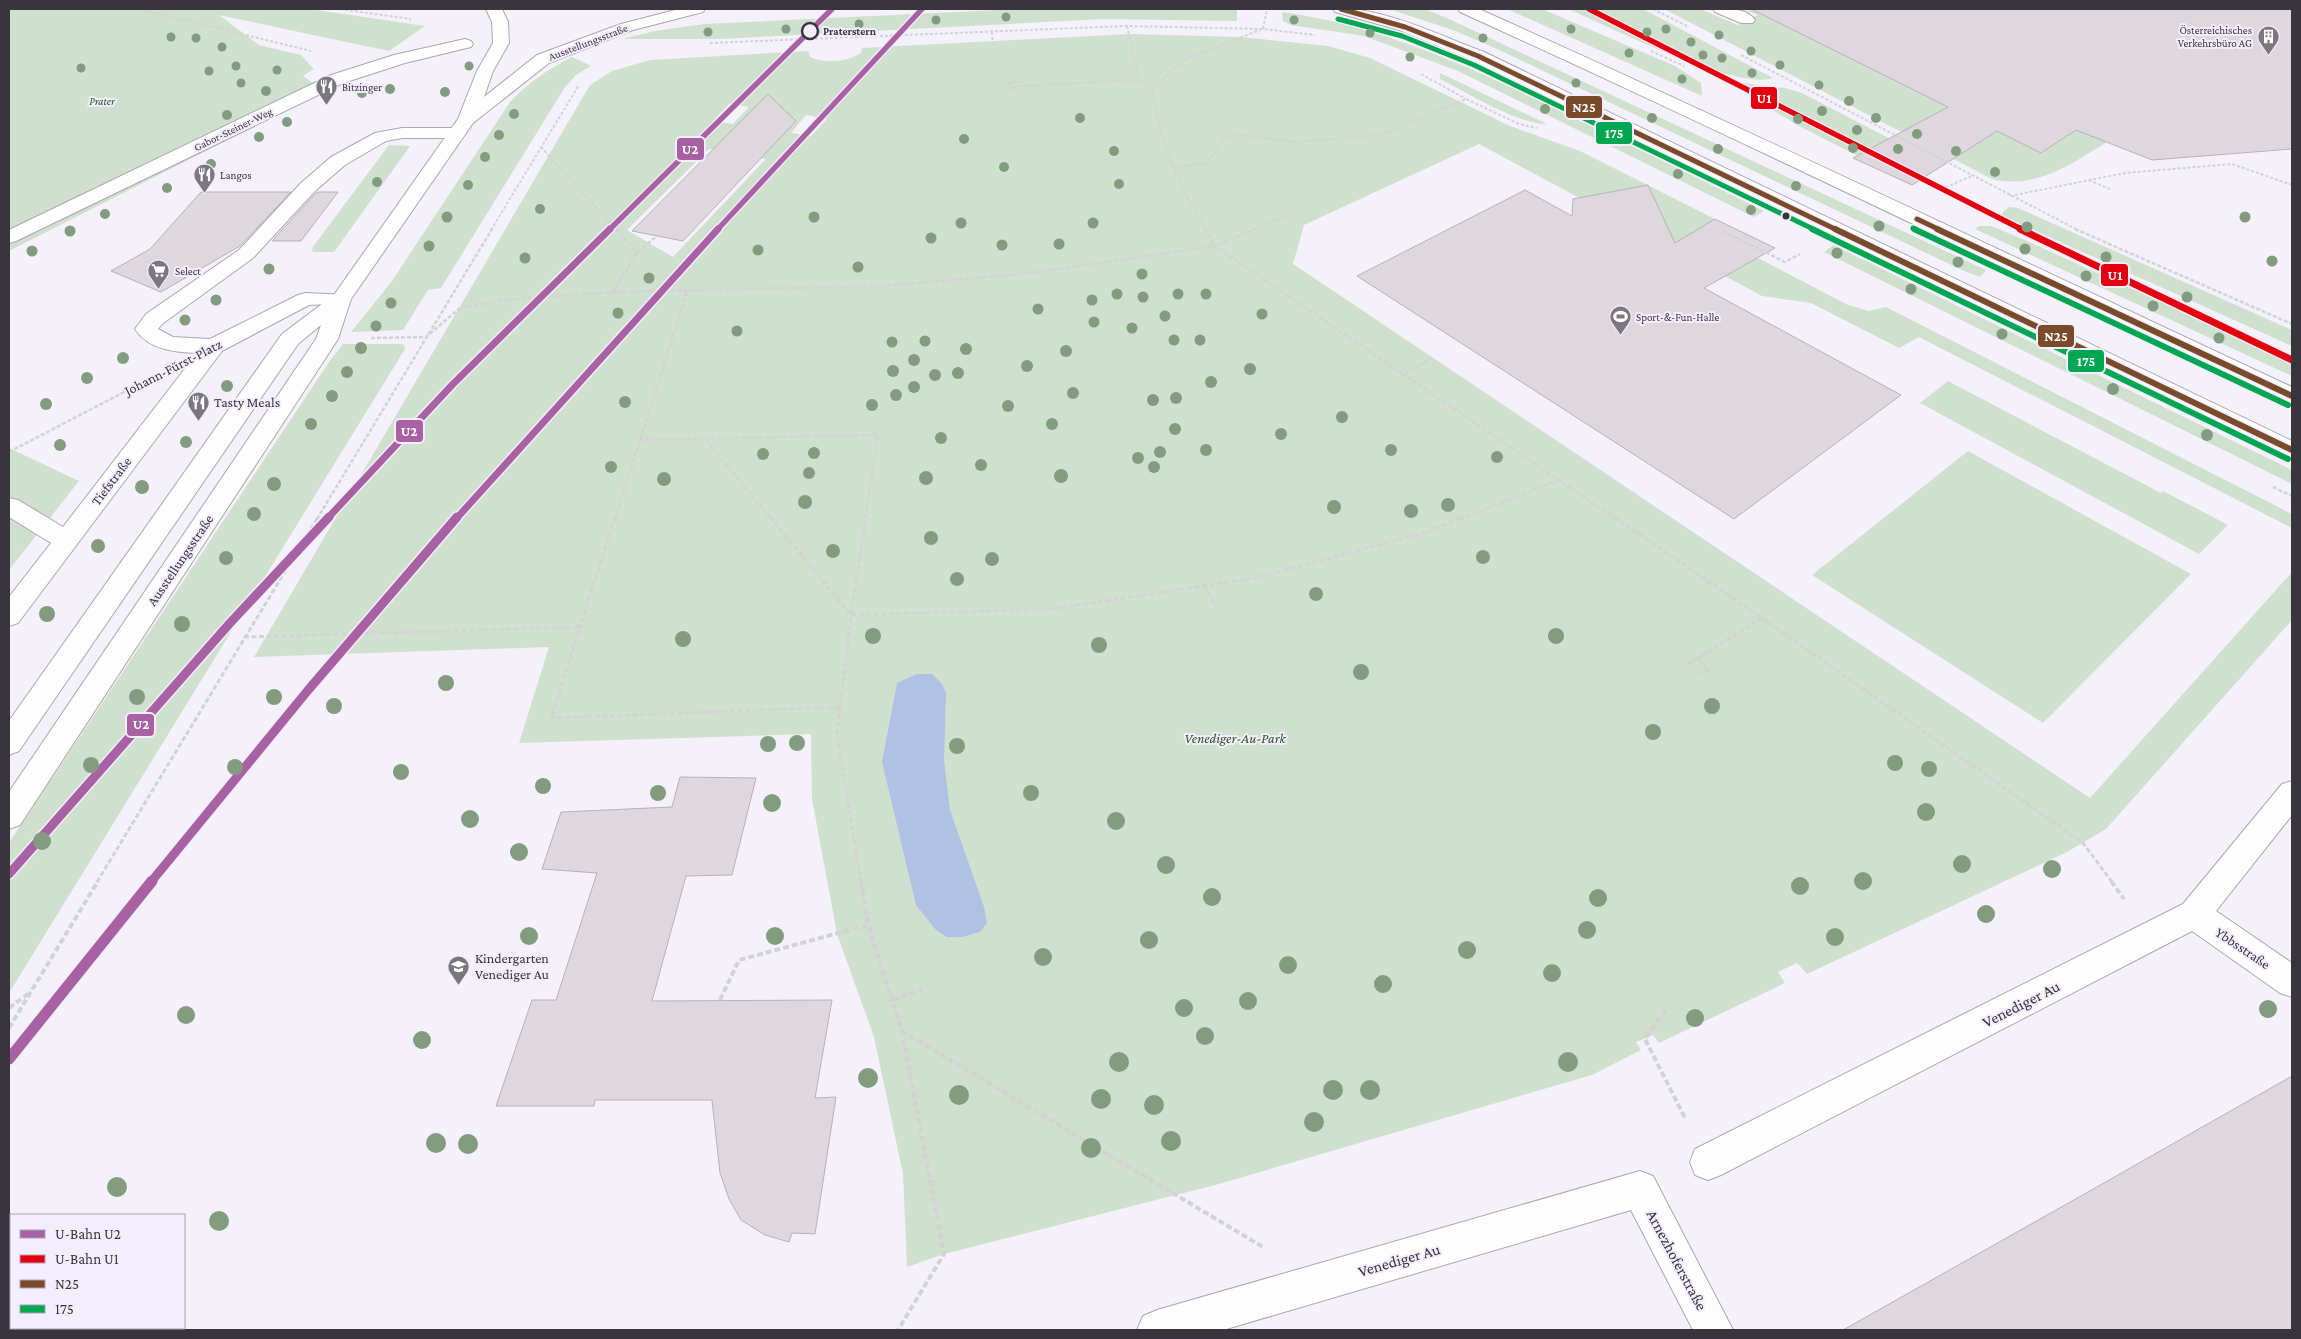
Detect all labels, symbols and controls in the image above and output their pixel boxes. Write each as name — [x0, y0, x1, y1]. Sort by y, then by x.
street label: Ausstellungsstraße — [547, 21, 630, 64]
marker: Praterstern — [801, 22, 819, 40]
place label: Österreichisches Verkehrsbüro AG — [2178, 24, 2252, 49]
building icon: Österreichisches Verkehrsbüro AG — [2256, 24, 2280, 55]
place label: Praterstern — [823, 25, 877, 37]
restaurant icon: Bitzinger — [314, 75, 338, 106]
place label: Bitzinger — [342, 81, 382, 94]
line badge: U1 — [1750, 86, 1778, 110]
text: U1 — [1757, 90, 1771, 106]
park label: Prater — [89, 95, 116, 107]
line badge: N25 — [1565, 95, 1603, 119]
text: N25 — [1572, 99, 1596, 115]
street label: Gabor-Steiner-Weg — [192, 105, 275, 154]
line badge: 175 — [1595, 121, 1633, 145]
text: 175 — [1605, 125, 1623, 141]
line badge: U2 — [676, 137, 705, 161]
text: U2 — [682, 141, 698, 157]
restaurant icon: Langos — [192, 163, 216, 194]
place label: Langos — [220, 169, 252, 182]
unlabelled marker — [1781, 211, 1791, 221]
supermarket icon: Select — [147, 259, 171, 290]
line badge: U1 — [2100, 263, 2129, 287]
place label: Select — [175, 265, 201, 277]
text: U1 — [2108, 267, 2122, 283]
sports icon: Sport-&-Fun-Halle — [1608, 305, 1632, 336]
place label: Sport-&-Fun-Halle — [1636, 311, 1719, 324]
line badge: N25 — [2037, 324, 2075, 348]
text: N25 — [2044, 328, 2068, 344]
street label: Johann-Fürst-Platz — [120, 336, 224, 399]
line badge: 175 — [2067, 349, 2105, 373]
text: 175 — [2077, 353, 2095, 369]
restaurant icon: Tasty Meals — [186, 390, 210, 421]
place label: Tasty Meals — [214, 394, 280, 410]
line badge: U2 — [395, 419, 424, 443]
text: U2 — [401, 423, 417, 439]
street label: Tiefstraße — [88, 454, 134, 508]
street label: Ausstellungsstraße — [144, 511, 216, 609]
line badge: U2 — [126, 713, 155, 737]
text: U2 — [133, 716, 149, 732]
park label: Venediger-Au-Park — [1184, 730, 1286, 746]
street label: Ybbsstraße — [2213, 924, 2273, 972]
place label: Kindergarten Venediger Au — [475, 950, 550, 982]
school or university icon: Kindergarten Venediger Au — [447, 954, 471, 985]
street label: Venediger Au — [1979, 977, 2063, 1032]
street label: Arnezhoferstraße — [1643, 1207, 1711, 1313]
legend — [10, 1214, 185, 1329]
text: U-Bahn U2 — [55, 1226, 121, 1242]
street label: Venediger Au — [1356, 1240, 1443, 1281]
text: U-Bahn U1 — [55, 1251, 119, 1267]
text: N25 — [55, 1276, 79, 1292]
text: 175 — [55, 1301, 74, 1317]

